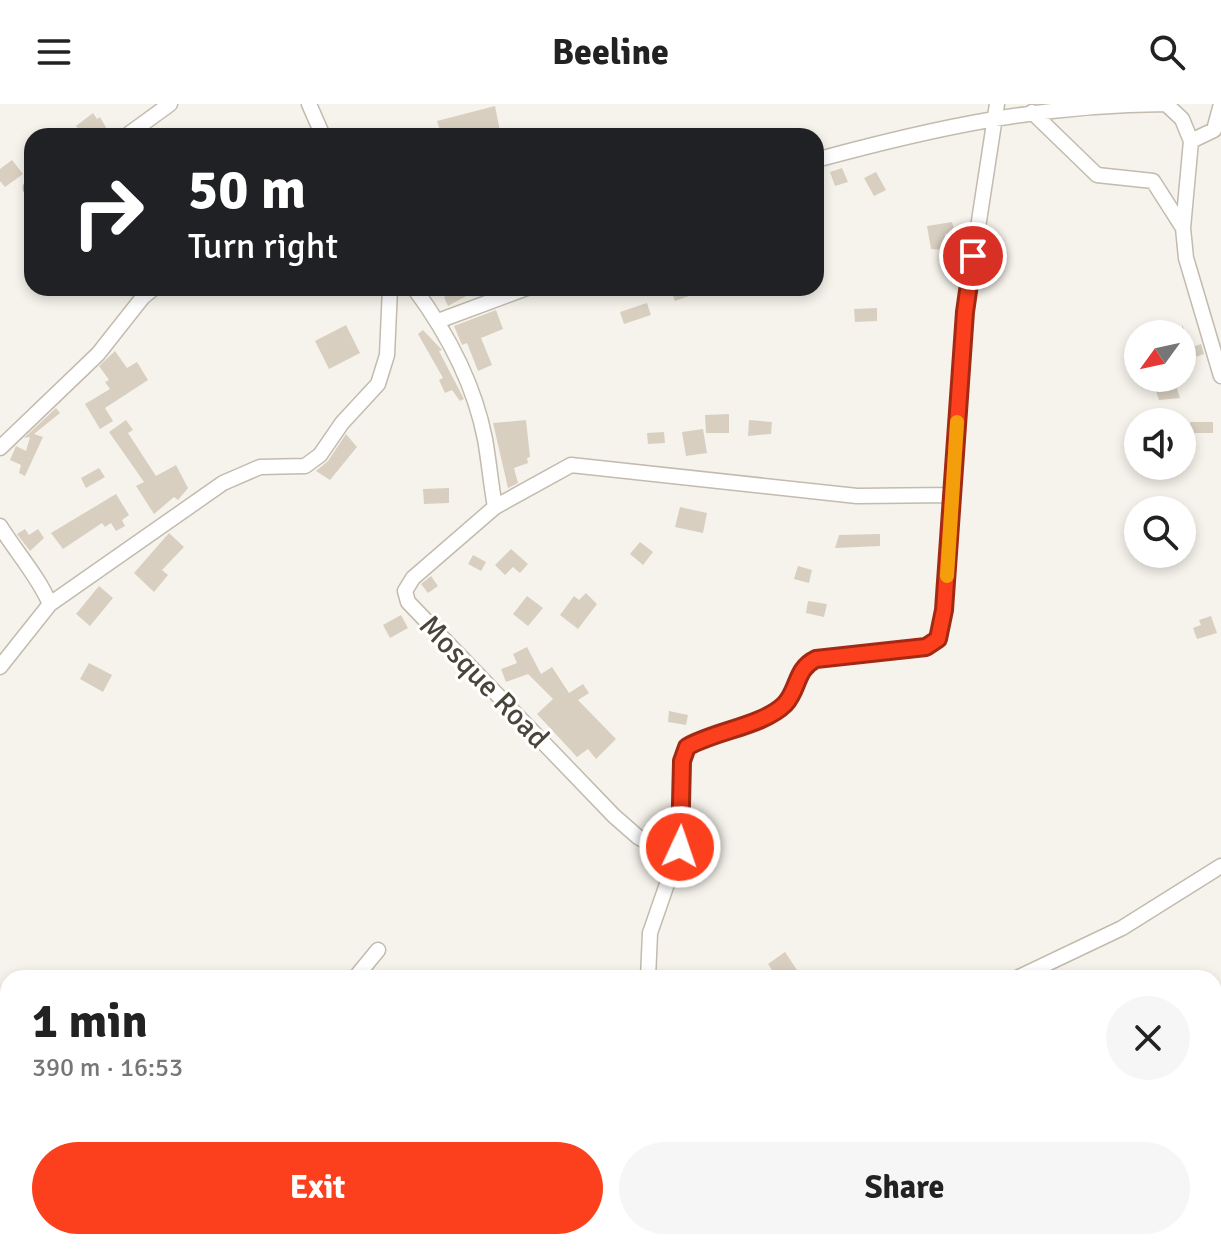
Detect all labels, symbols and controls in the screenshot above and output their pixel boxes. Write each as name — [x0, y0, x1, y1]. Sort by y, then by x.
icon: menu — [32, 30, 76, 74]
text: Beeline — [552, 30, 669, 75]
icon: search — [1145, 30, 1189, 74]
text: 50 m — [188, 155, 306, 224]
icon: right — [56, 160, 160, 264]
pin — [939, 222, 1007, 290]
text: Turn right — [188, 224, 338, 269]
icon: arrive — [951, 234, 995, 278]
north arrow — [1124, 320, 1196, 392]
map controls — [1124, 320, 1196, 568]
button: sound — [1124, 408, 1196, 480]
button: search — [1124, 496, 1196, 568]
street label: Mosque Road — [411, 608, 557, 756]
position arrow — [638, 805, 722, 889]
text: 1 min — [32, 992, 148, 1051]
button: close — [1106, 996, 1190, 1080]
text: 390 m · 16:53 — [32, 1052, 183, 1084]
button: Exit — [32, 1142, 603, 1234]
button: Share — [619, 1142, 1190, 1234]

